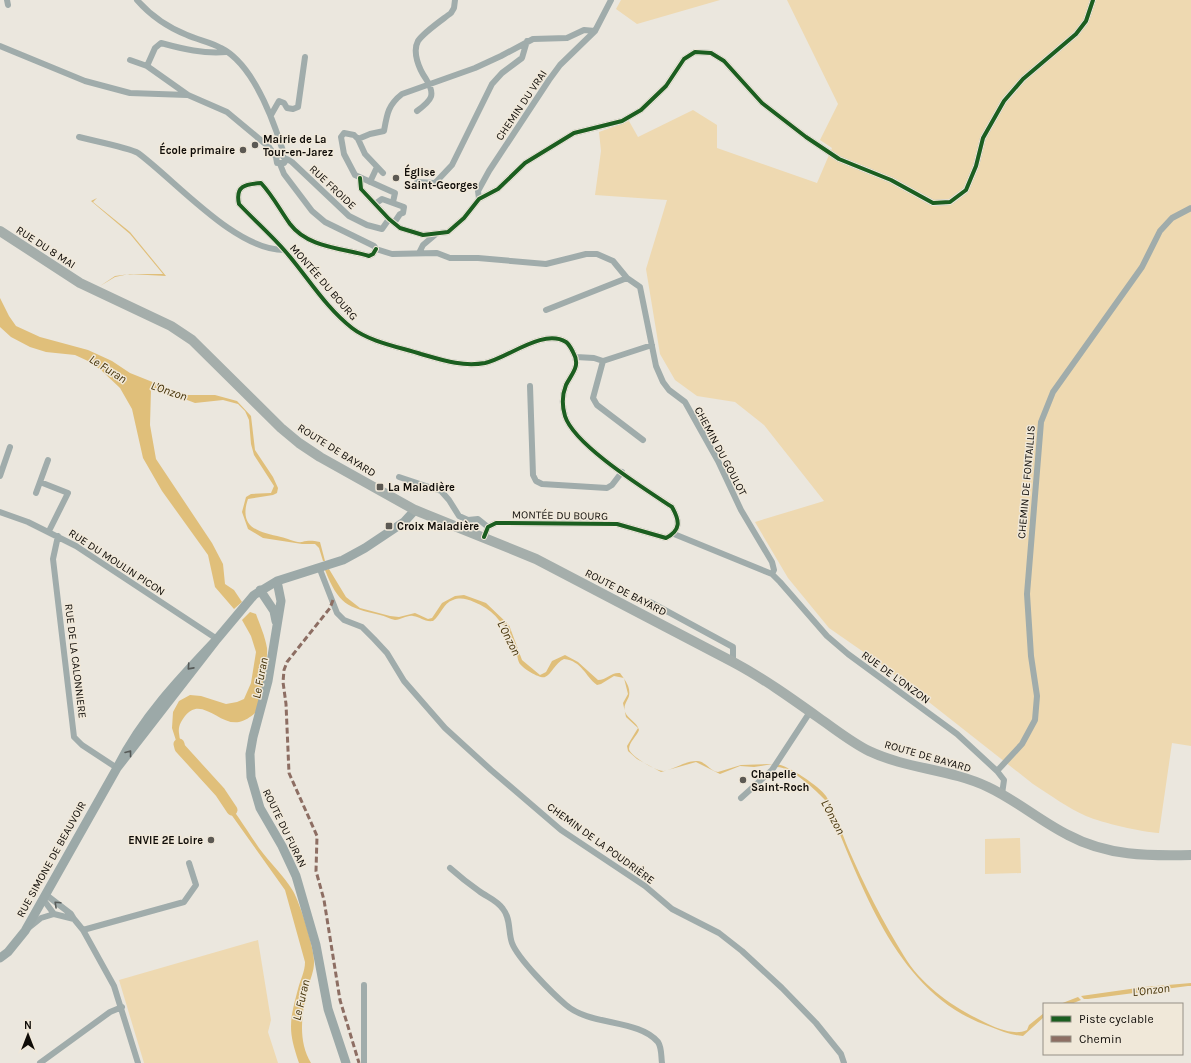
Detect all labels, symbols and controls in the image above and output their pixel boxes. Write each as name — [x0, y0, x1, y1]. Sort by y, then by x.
street label: CHEMIN DU VRAI — [493, 68, 550, 143]
place label: Mairie de La Tour-en-Jarez — [263, 133, 333, 159]
marker: Mairie de La Tour-en-Jarez — [250, 140, 260, 150]
place label: École primaire — [159, 142, 235, 157]
marker: École primaire — [238, 145, 248, 155]
street label: RUE FROIDE — [307, 163, 359, 212]
place label: Église Saint-Georges — [404, 164, 478, 192]
marker: Église Saint-Georges — [391, 173, 401, 183]
street label: RUE DU 8 MAI — [14, 223, 78, 271]
street label: MONTÉE DU BOURG — [287, 240, 362, 323]
water label: Le Furan — [87, 352, 129, 386]
water label: L'Onzon — [149, 378, 189, 404]
street label: CHEMIN DU GOULOT — [692, 404, 750, 498]
street label: ROUTE DE BAYARD — [295, 421, 378, 480]
street label: CHEMIN DE FONTAILLIS — [1015, 425, 1038, 539]
place label: La Maladière — [388, 481, 455, 494]
marker: La Maladière — [375, 482, 385, 492]
street label: MONTÉE DU BOURG — [512, 506, 608, 523]
place label: Croix Maladière — [397, 520, 479, 533]
marker: Croix Maladière — [384, 521, 394, 531]
street label: RUE DU MOULIN PICON — [66, 526, 167, 598]
street label: ROUTE DE BAYARD — [583, 566, 669, 619]
street label: RUE DE LA CALONNIERE — [62, 603, 89, 719]
water label: L'Onzon — [494, 618, 524, 658]
street label: RUE DE L'ONZON — [859, 648, 932, 707]
water label: Le Furan — [249, 656, 271, 700]
one-way arrow — [188, 662, 195, 670]
street label: ROUTE DE BAYARD — [883, 738, 973, 775]
one-way arrow — [125, 751, 132, 758]
place label: Chapelle Saint-Roch — [751, 768, 809, 794]
marker: Chapelle Saint-Roch — [738, 775, 748, 785]
street label: ROUTE DU FURAN — [260, 787, 309, 870]
water label: L'Onzon — [818, 797, 848, 837]
street label: CHEMIN DE LA POUDRIÈRE — [545, 798, 658, 887]
street label: RUE SIMONE DE BEAUVOIR — [14, 799, 89, 920]
place label: ENVIE 2E Loire — [128, 834, 203, 847]
marker: ENVIE 2E Loire — [206, 835, 216, 845]
one-way arrow — [55, 902, 62, 909]
water label: Le Furan — [289, 978, 313, 1022]
water label: L'Onzon — [1132, 981, 1170, 999]
legend — [1043, 1003, 1183, 1055]
text: Piste cyclable — [1079, 1012, 1154, 1026]
north arrow — [8, 1015, 48, 1055]
text: N — [24, 1019, 32, 1032]
text: Chemin — [1079, 1032, 1122, 1046]

